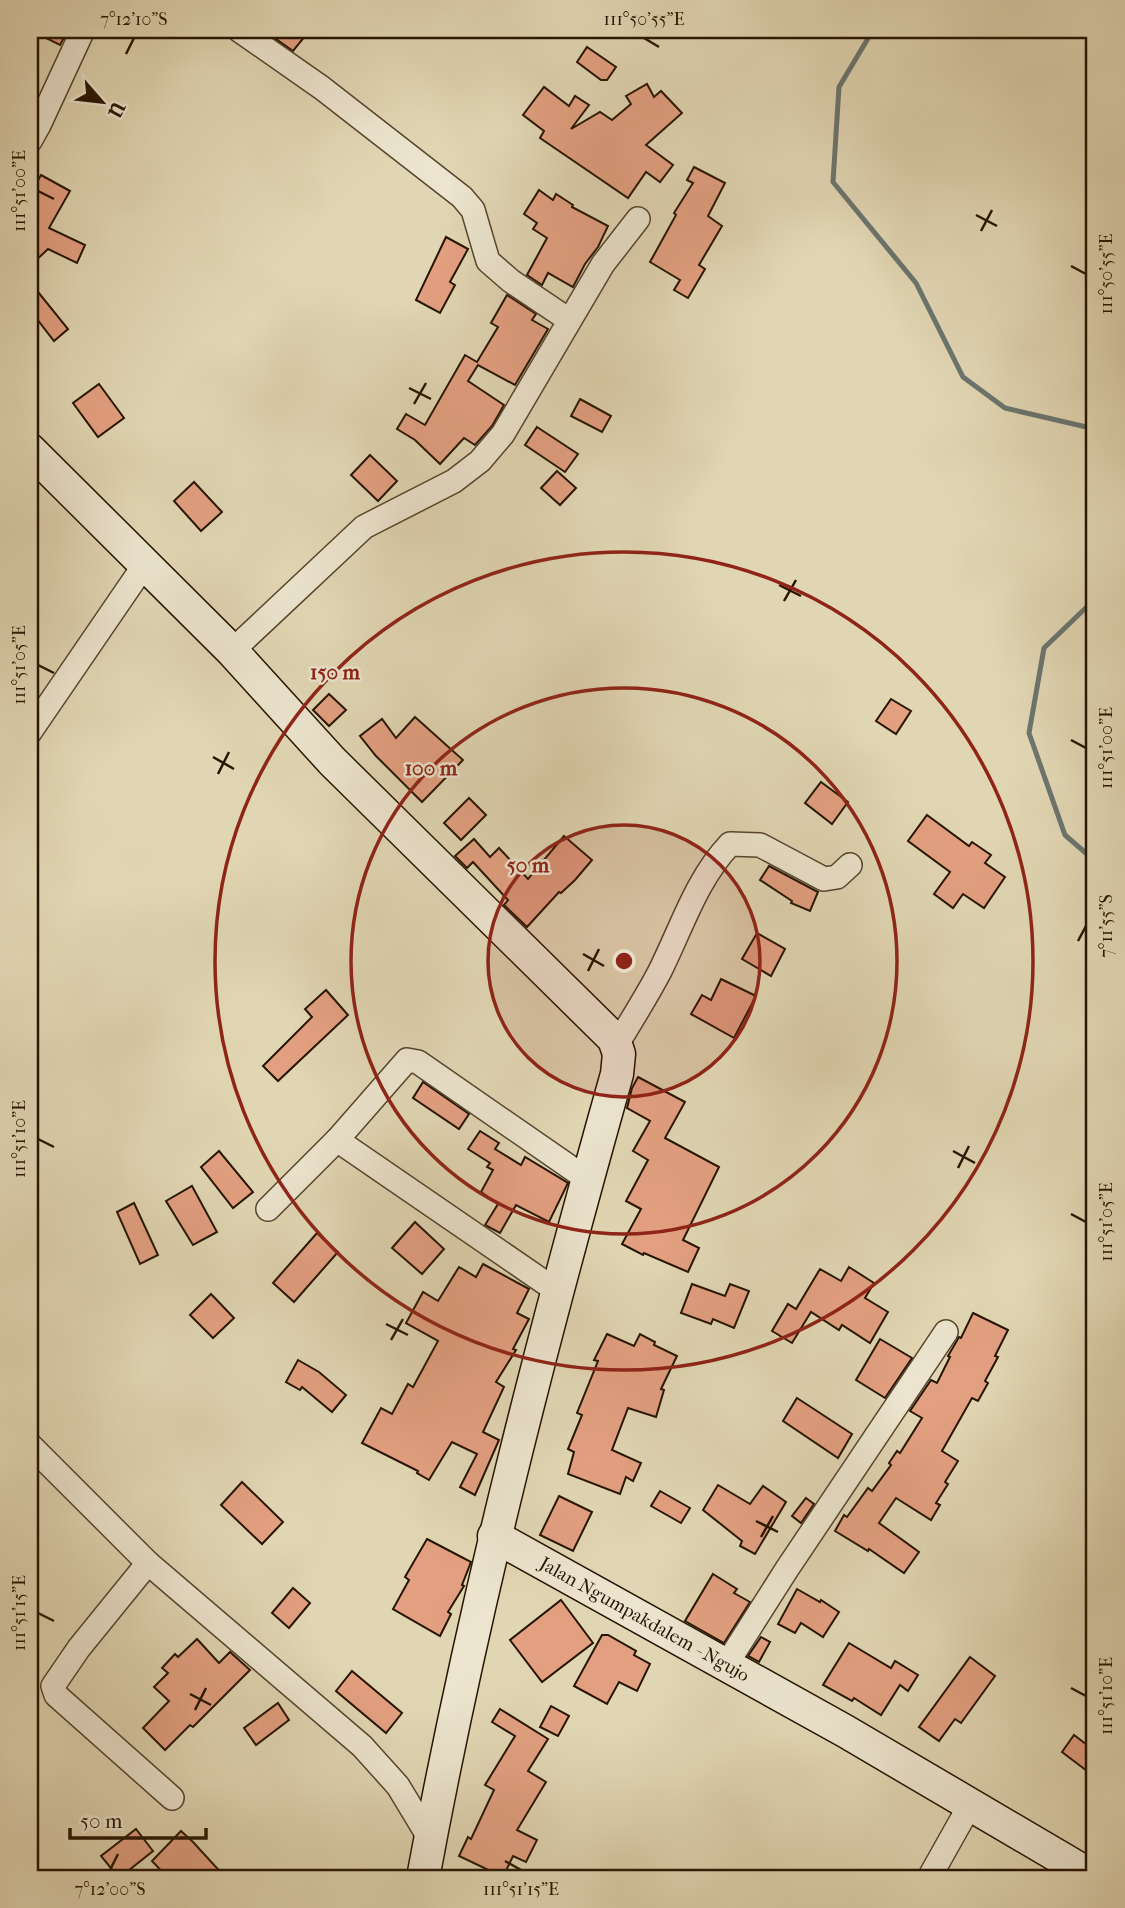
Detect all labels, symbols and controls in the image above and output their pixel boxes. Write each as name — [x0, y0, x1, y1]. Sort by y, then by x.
text: 7°12'10"S — [100, 9, 168, 30]
text: 111°50'55"E — [604, 9, 684, 30]
north arrow — [66, 66, 136, 136]
text: U — [103, 97, 130, 121]
text: 111°51'00"E — [9, 150, 30, 232]
text: 111°50'55"E — [1096, 234, 1117, 314]
text: 111°51'05"E — [9, 625, 30, 705]
text: 150 m — [310, 660, 361, 684]
text: 111°51'00"E — [1096, 707, 1117, 789]
text: 100 m — [405, 756, 458, 780]
text: 50 m — [507, 853, 550, 877]
text: 7°11'55"S — [1096, 894, 1117, 958]
centre of rings — [612, 949, 636, 973]
text: 111°51'10"E — [9, 1100, 30, 1178]
text: 111°51'05"E — [1096, 1182, 1117, 1262]
street label: Jalan Ngumpakdalem - Ngujo — [534, 1551, 754, 1687]
text: 111°51'15"E — [9, 1575, 30, 1651]
text: 111°51'10"E — [1096, 1657, 1117, 1735]
scale bar — [70, 1796, 206, 1840]
text: 50 m — [80, 1809, 123, 1833]
text: 7°12'00"S — [75, 1879, 145, 1900]
text: 111°51'15"E — [483, 1879, 559, 1900]

